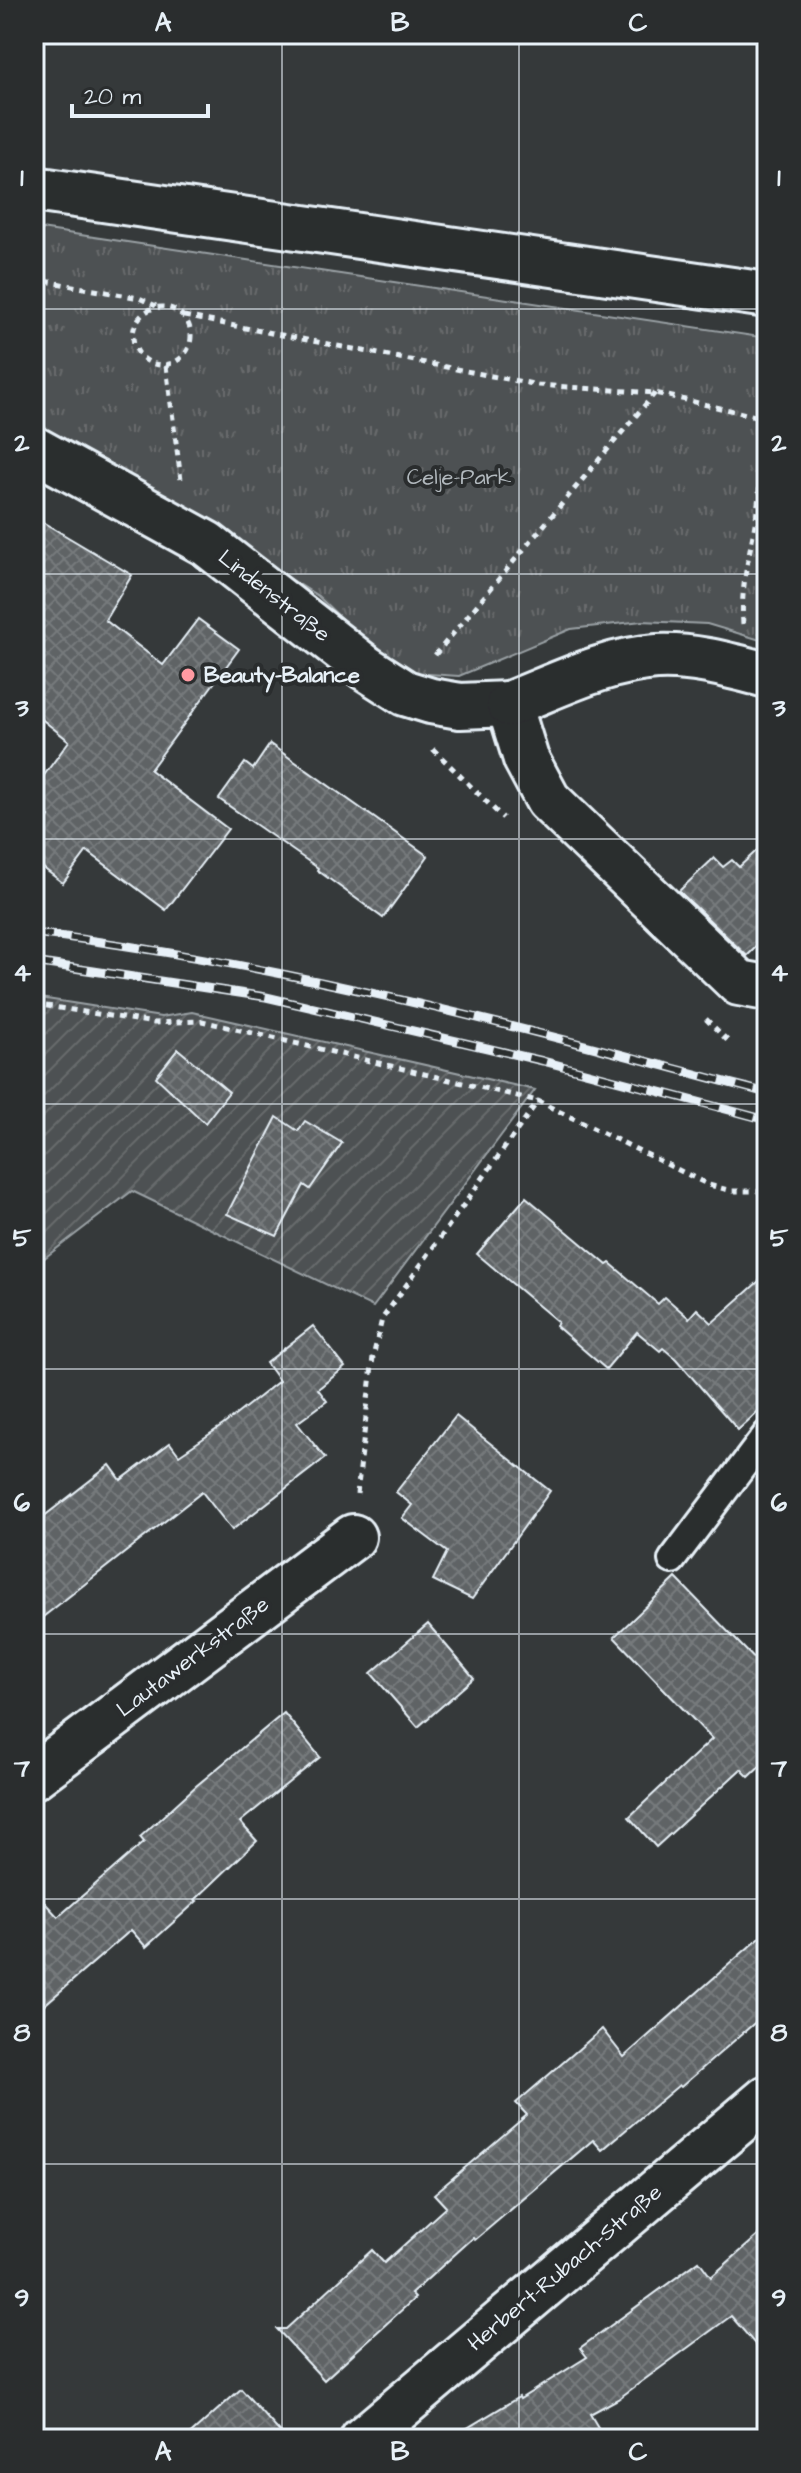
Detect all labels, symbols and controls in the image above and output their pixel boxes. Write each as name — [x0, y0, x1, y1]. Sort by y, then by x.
text: A — [155, 5, 172, 41]
text: B — [391, 5, 410, 41]
text: C — [629, 5, 648, 41]
scale bar — [72, 68, 208, 118]
text: 20 m — [84, 80, 141, 114]
text: 1 — [20, 160, 24, 196]
text: 1 — [777, 160, 781, 196]
text: 2 — [14, 425, 30, 461]
text: 2 — [771, 425, 787, 461]
park label: Celje-Park — [407, 462, 512, 493]
street label: Lindenstraße — [211, 542, 337, 650]
place label: Beauty-Balance — [204, 660, 360, 693]
marker: Beauty-Balance — [179, 666, 197, 684]
text: 3 — [14, 690, 29, 726]
text: 3 — [771, 690, 786, 726]
text: 4 — [13, 955, 31, 991]
text: 4 — [770, 955, 788, 991]
text: 5 — [13, 1220, 32, 1256]
text: 5 — [770, 1220, 789, 1256]
text: 6 — [14, 1485, 31, 1521]
text: 6 — [771, 1485, 788, 1521]
street label: Lautawerkstraße — [110, 1589, 276, 1725]
text: 7 — [13, 1750, 30, 1786]
text: 7 — [770, 1750, 787, 1786]
text: 8 — [14, 2015, 31, 2051]
text: 8 — [771, 2015, 788, 2051]
street label: Herbert-Rubach-Straße — [461, 2177, 669, 2359]
text: 9 — [15, 2280, 29, 2316]
text: 9 — [772, 2280, 786, 2316]
text: A — [155, 2434, 172, 2470]
text: B — [391, 2434, 410, 2470]
text: C — [629, 2434, 648, 2470]

